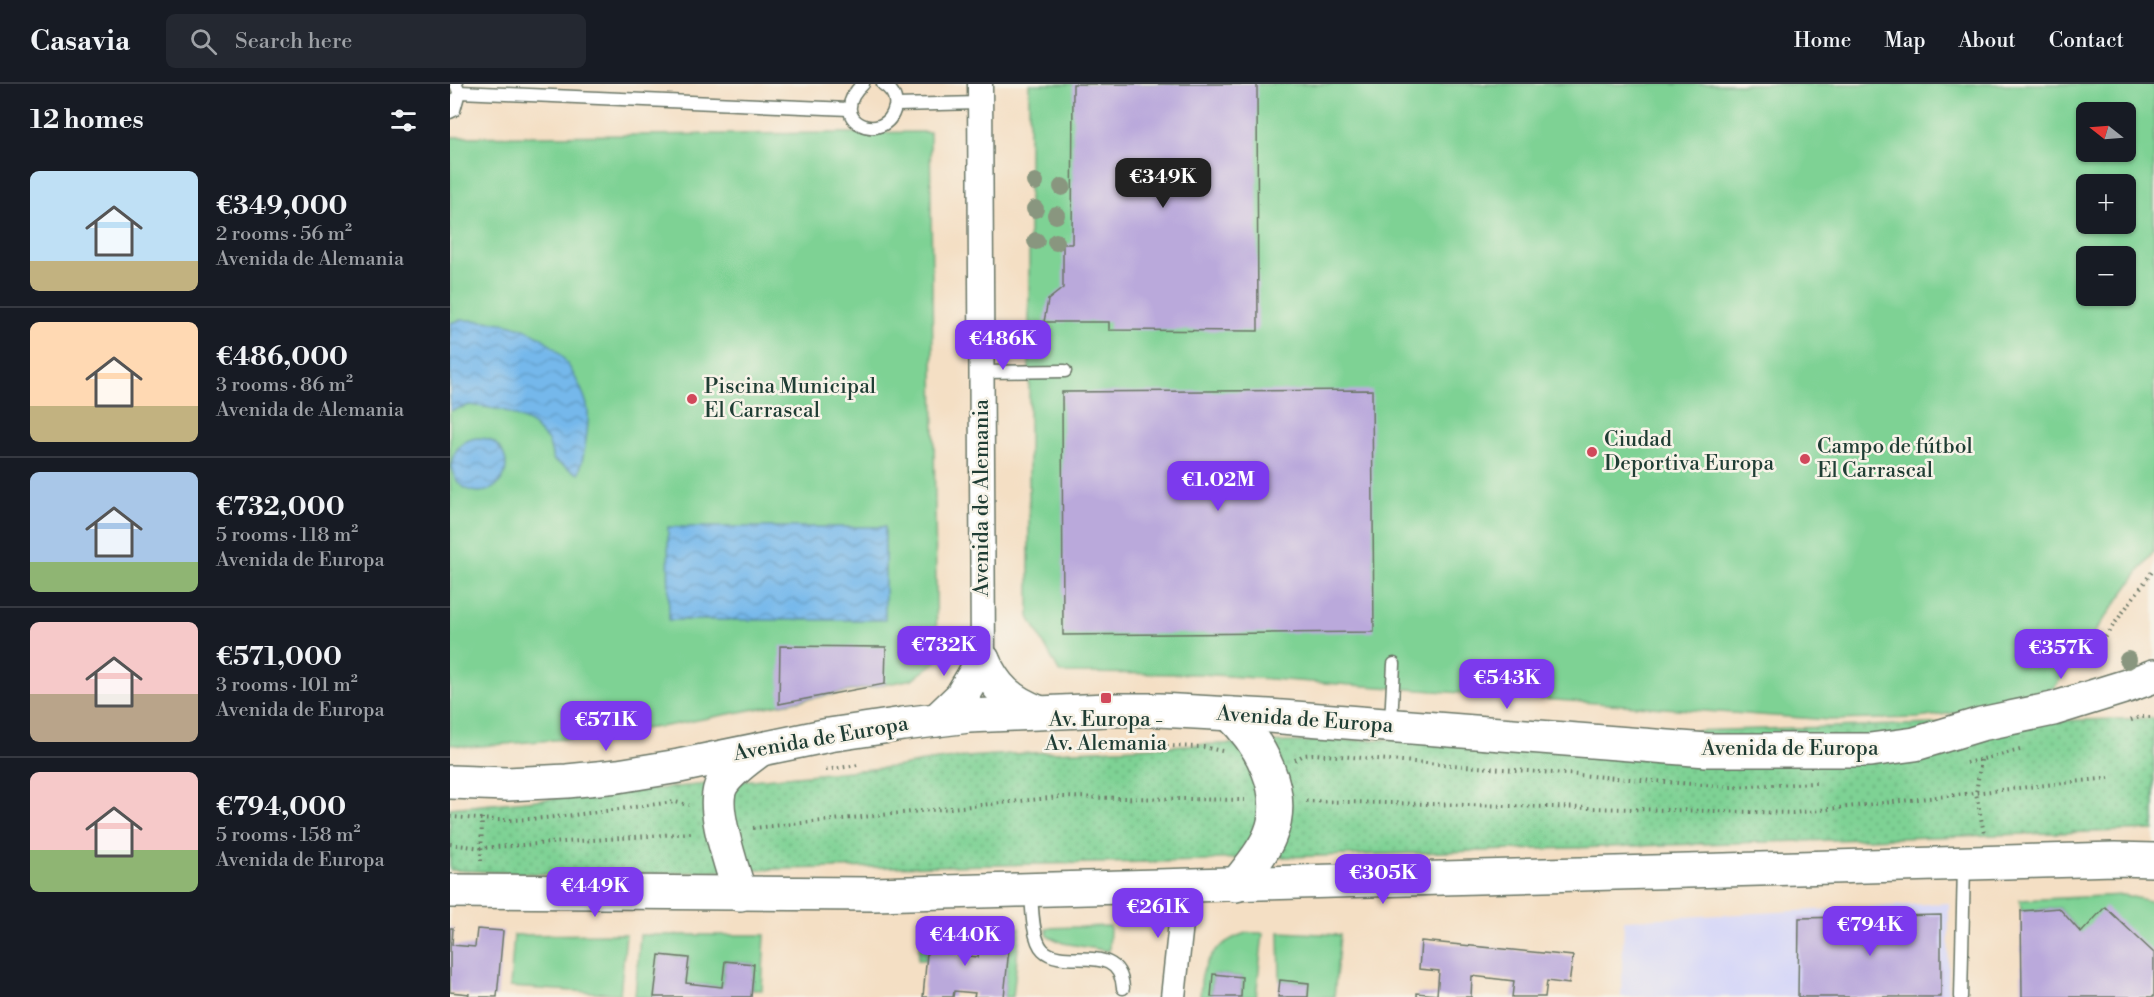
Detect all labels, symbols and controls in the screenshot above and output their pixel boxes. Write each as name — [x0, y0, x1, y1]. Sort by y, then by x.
search box — [166, 14, 586, 68]
text: Casavia — [30, 24, 130, 59]
icon: search — [187, 25, 220, 58]
text: Search here — [235, 28, 352, 55]
text: Home — [1794, 28, 1851, 54]
text: Map — [1884, 28, 1926, 54]
text: About — [1959, 28, 2016, 54]
text: Contact — [2049, 28, 2124, 54]
north arrow — [2076, 102, 2136, 162]
map controls — [2076, 102, 2136, 306]
text: 12 homes — [30, 104, 144, 136]
icon: filters — [387, 104, 420, 137]
pin: €349K — [1121, 158, 1205, 209]
text: €349K — [1129, 165, 1197, 190]
button: + — [2076, 174, 2136, 234]
text: €349,000 — [216, 190, 348, 222]
icon: home — [78, 195, 150, 267]
text: 2 rooms · 56 m² — [216, 222, 352, 247]
button: − — [2076, 246, 2136, 306]
text: Avenida de Alemania — [216, 247, 404, 272]
pin: €486K — [961, 320, 1045, 371]
text: €486K — [969, 327, 1037, 352]
text: €486,000 — [216, 341, 348, 373]
icon: home — [78, 346, 150, 418]
text: 3 rooms · 86 m² — [216, 373, 353, 398]
place label: Piscina Municipal El Carrascal — [704, 374, 876, 424]
marker: Piscina Municipal El Carrascal — [685, 392, 699, 406]
text: Avenida de Alemania — [216, 398, 404, 423]
street label: Avenida de Alemania — [969, 399, 995, 598]
place label: Ciudad Deportiva Europa — [1604, 427, 1774, 477]
place label: Campo de fútbol El Carrascal — [1817, 434, 1973, 484]
marker: Ciudad Deportiva Europa — [1585, 445, 1599, 459]
marker: Campo de fútbol El Carrascal — [1798, 452, 1812, 466]
pin: €1.02M — [1169, 461, 1267, 512]
text: €1.02M — [1181, 468, 1255, 493]
text: €732,000 — [216, 491, 345, 523]
icon: home — [78, 496, 150, 568]
text: 5 rooms · 118 m² — [216, 523, 358, 548]
text: Avenida de Europa — [216, 548, 385, 573]
pin: €732K — [902, 626, 986, 677]
pin: €357K — [2019, 629, 2103, 680]
text: €732K — [911, 633, 977, 658]
text: €357K — [2029, 636, 2093, 661]
text: €571,000 — [216, 641, 342, 673]
icon: home — [78, 646, 150, 718]
pin: €543K — [1465, 659, 1549, 710]
text: €543K — [1473, 666, 1541, 691]
text: 3 rooms · 101 m² — [216, 673, 358, 698]
marker: Av. Europa - Av. Alemania — [1099, 691, 1113, 705]
text: Avenida de Europa — [216, 698, 385, 723]
pin: €571K — [564, 701, 648, 752]
street label: Avenida de Europa — [1215, 701, 1395, 739]
place label: Av. Europa - Av. Alemania — [1044, 707, 1168, 757]
text: €571K — [575, 708, 637, 733]
street label: Avenida de Europa — [731, 711, 911, 767]
street label: Avenida de Europa — [1700, 736, 1879, 762]
text: €794,000 — [216, 791, 346, 823]
icon: home — [78, 796, 150, 868]
text: 5 rooms · 158 m² — [216, 823, 360, 848]
text: Avenida de Europa — [216, 848, 385, 873]
pin: €305K — [1341, 854, 1425, 905]
text: €305K — [1349, 861, 1417, 886]
pin: €449K — [553, 867, 637, 918]
text: €449K — [561, 874, 629, 899]
pin: €261K — [1116, 888, 1200, 939]
text: €261K — [1126, 895, 1190, 920]
pin: €794K — [1828, 906, 1912, 957]
text: €794K — [1837, 913, 1903, 938]
pin: €440K — [923, 916, 1007, 967]
text: €440K — [930, 923, 1000, 948]

